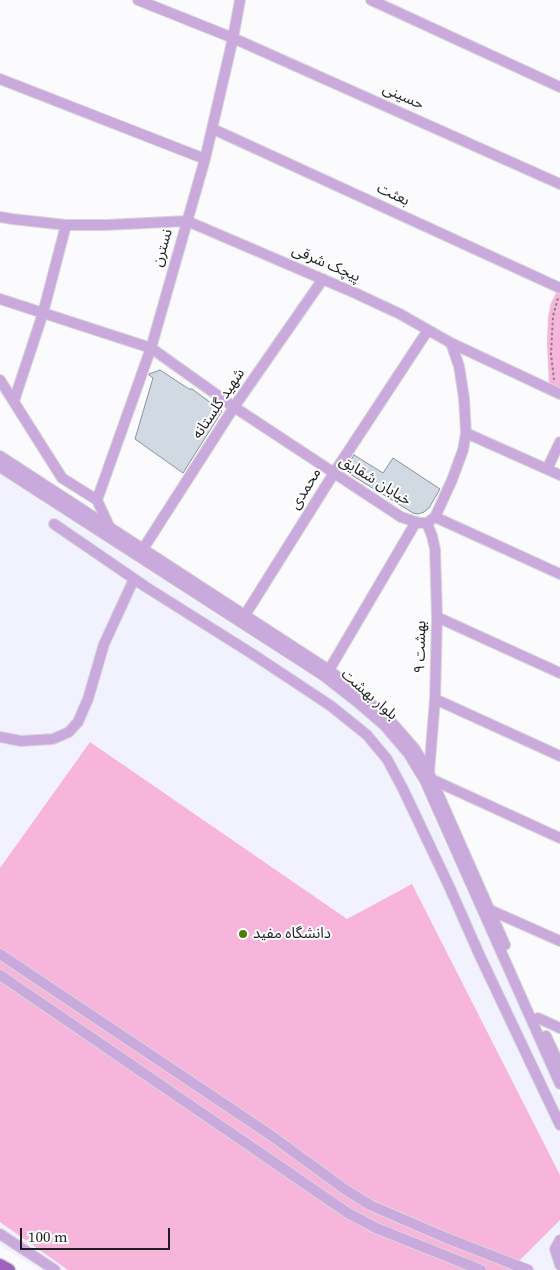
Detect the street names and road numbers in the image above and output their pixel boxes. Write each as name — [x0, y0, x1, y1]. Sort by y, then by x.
street label: حسینی — [380, 80, 426, 114]
street label: بعثت — [374, 180, 412, 210]
street label: نسترن — [149, 227, 177, 269]
street label: پیچک شرقی — [289, 242, 363, 286]
street label: شهید گلستانه — [189, 365, 249, 443]
street label: خیابان شقایق — [336, 452, 414, 510]
street label: محمدی — [286, 465, 326, 513]
street label: بهشت ۹ — [412, 620, 430, 674]
street label: بلوار بهشت — [337, 666, 401, 724]

